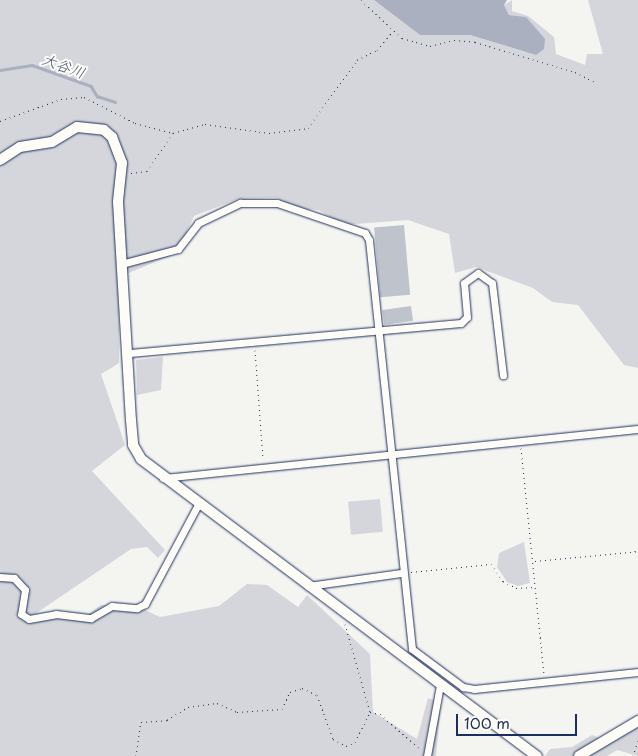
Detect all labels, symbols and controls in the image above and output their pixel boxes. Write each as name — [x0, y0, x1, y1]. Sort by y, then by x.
water label: 大谷川 — [40, 49, 88, 81]
scale bar — [458, 704, 579, 736]
text: 100 m — [464, 711, 510, 734]

